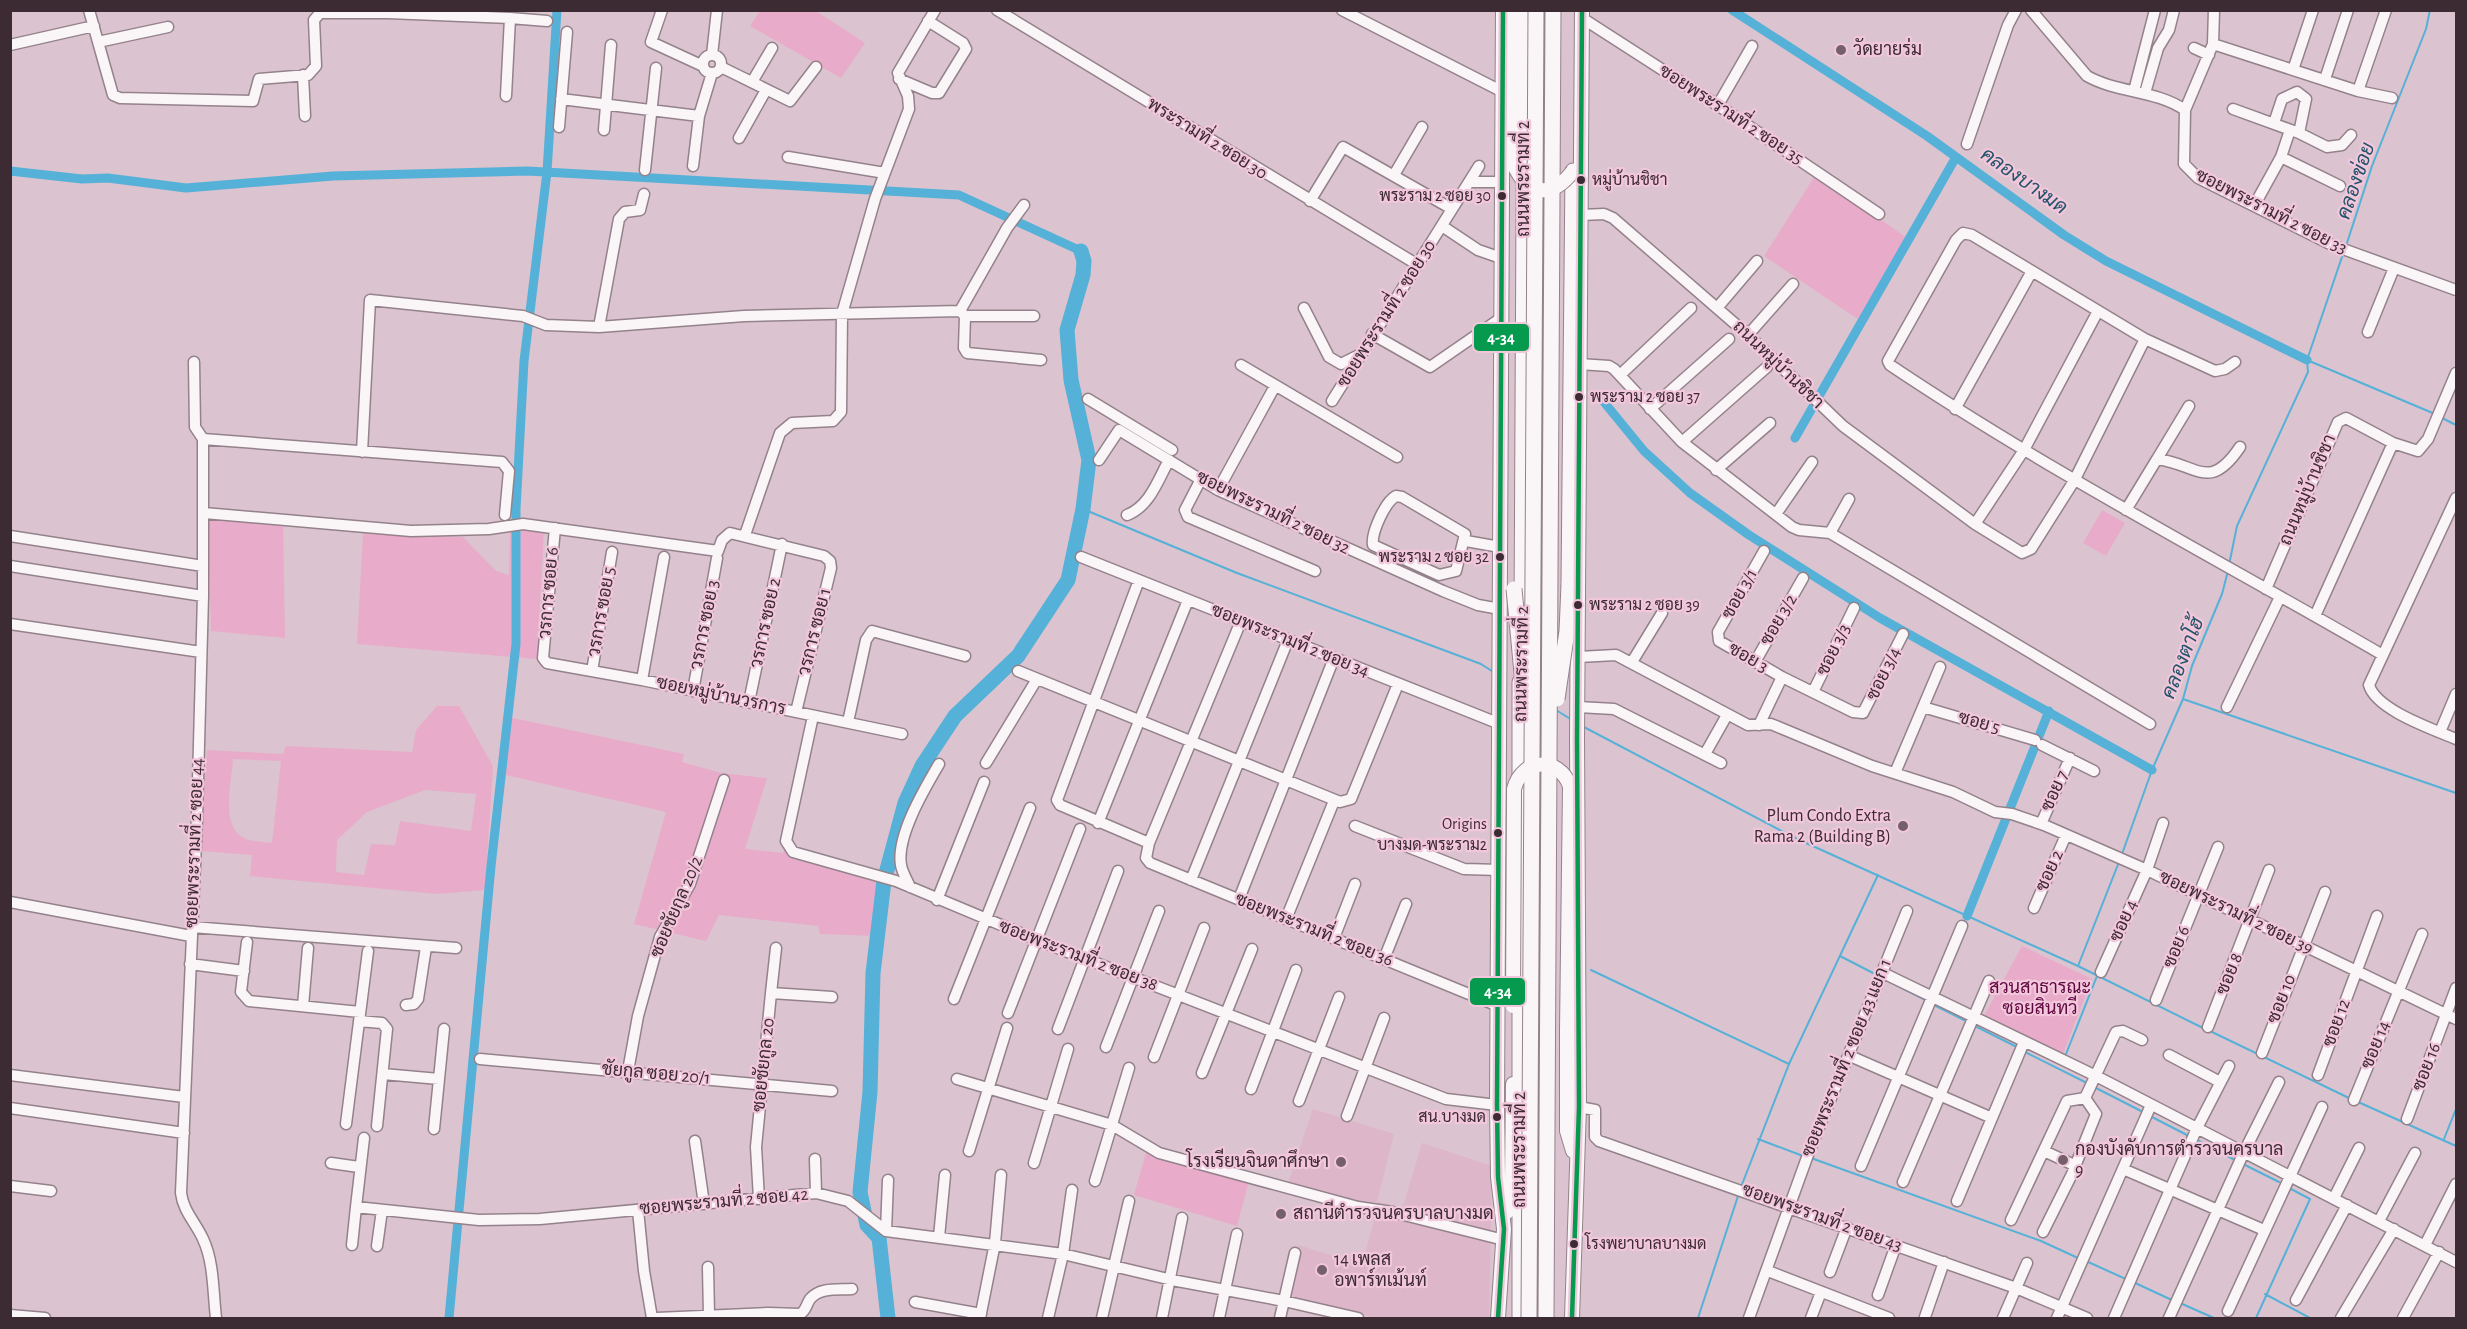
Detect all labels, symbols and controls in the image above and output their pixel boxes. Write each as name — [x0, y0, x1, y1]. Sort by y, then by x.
place label: วัดยายร่ม — [1853, 37, 1922, 59]
marker: วัดยายร่ม — [1834, 43, 1848, 57]
street label: ซอยพระรามที่ 2 ซอย 35 — [1656, 55, 1811, 168]
street label: พระรามที่ 2 ซอย 30 — [1144, 88, 1274, 183]
street label: ถนนพระรามที่ 2 — [1507, 121, 1533, 237]
water label: คลองข่อย — [2331, 139, 2379, 222]
water label: คลองบางมด — [1977, 144, 2071, 218]
street label: ซอยพระรามที่ 2 ซอย 33 — [2192, 159, 2353, 258]
place label: หมู่บ้านชิชา — [1592, 169, 1667, 191]
marker: หมู่บ้านชิชา — [1575, 174, 1587, 186]
place label: พระราม 2 ซอย 30 — [1379, 188, 1491, 204]
marker: พระราม 2 ซอย 30 — [1496, 190, 1508, 202]
street label: ซอยพระรามที่ 2 ซอย 30 — [1328, 233, 1440, 391]
street label: ถนนหมู่บ้านชิชา — [1727, 315, 1830, 415]
line badge: 4-34 — [1473, 323, 1530, 352]
text: 4-34 — [1487, 330, 1515, 346]
place label: พระราม 2 ซอย 37 — [1590, 389, 1700, 405]
marker: พระราม 2 ซอย 37 — [1573, 391, 1585, 403]
street label: ถนนหมู่บ้านชิชา — [2273, 430, 2342, 549]
street label: ซอยพระรามที่ 2 ซอย 32 — [1193, 461, 1356, 558]
street label: วรการ ซอย 6 — [536, 546, 562, 640]
place label: พระราม 2 ซอย 32 — [1378, 549, 1489, 565]
marker: พระราม 2 ซอย 32 — [1494, 551, 1506, 563]
street label: วรการ ซอย 5 — [585, 566, 619, 658]
street label: ซอย 3/1 — [1719, 566, 1761, 622]
street label: วรการ ซอย 2 — [748, 576, 784, 670]
street label: วรการ ซอย 3 — [687, 579, 723, 671]
street label: วรการ ซอย 1 — [795, 586, 835, 678]
street label: ซอย 3/2 — [1757, 591, 1801, 649]
street label: ซอยพระรามที่ 2 ซอย 34 — [1208, 594, 1375, 681]
place label: พระราม 2 ซอย 39 — [1589, 597, 1700, 613]
marker: พระราม 2 ซอย 39 — [1572, 599, 1584, 611]
street label: ถนนพระรามที่ 2 — [1504, 606, 1532, 722]
water label: คลองตาโฮ้ — [2155, 610, 2209, 701]
street label: ซอย 3/3 — [1814, 621, 1854, 679]
street label: ซอย 3 — [1725, 640, 1771, 676]
street label: ซอย 3/4 — [1864, 645, 1905, 703]
street label: ซอยหมู่บ้านวรการ — [654, 670, 789, 722]
street label: ซอย 5 — [1956, 708, 2002, 738]
street label: ซอยพระรามที่ 2 ซอย 44 — [175, 757, 207, 928]
street label: ซอย 7 — [2038, 768, 2072, 814]
place label: Plum Condo Extra Rama 2 (Building B) — [1754, 807, 1891, 846]
place label: Origins บางมด-พระราม2 — [1377, 816, 1487, 853]
marker: Plum Condo Extra Rama 2 (Building B) — [1896, 819, 1910, 833]
marker: Origins บางมด-พระราม2 — [1492, 827, 1504, 839]
street label: ซอย 2 — [2033, 848, 2067, 894]
street label: ซอยชัยกูล 20/2 — [645, 853, 709, 961]
street label: ซอยพระรามที่ 2 ซอย 39 — [2156, 861, 2319, 958]
street label: ซอยพระรามที่ 2 ซอย 36 — [1233, 883, 1398, 970]
street label: ซอย 4 — [2107, 897, 2141, 945]
street label: ซอยพระรามที่ 2 ซอย 38 — [996, 910, 1163, 995]
street label: ซอย 6 — [2161, 924, 2193, 970]
street label: ซอย 8 — [2214, 950, 2246, 998]
street label: ซอยพระรามที่ 2 ซอย 43 แยก 1 — [1792, 953, 1895, 1160]
street label: ซอย 10 — [2265, 972, 2299, 1026]
line badge: 4-34 — [1469, 977, 1526, 1006]
park label: สวนสาธารณะ ซอยสินทวี — [1989, 979, 2091, 1018]
text: 4-34 — [1484, 984, 1512, 1000]
street label: ซอย 12 — [2320, 997, 2354, 1049]
street label: ซอยชัยกูล 20 — [747, 1017, 781, 1113]
street label: ซอย 14 — [2358, 1018, 2394, 1071]
street label: ซอย 16 — [2410, 1041, 2444, 1093]
street label: ชัยกูล ซอย 20/1 — [601, 1057, 711, 1091]
street label: ถนนพระรามที่ 2 — [1503, 1092, 1529, 1208]
place label: สน.บางมด — [1418, 1109, 1486, 1125]
marker: สน.บางมด — [1491, 1111, 1503, 1123]
place label: กองบังคับการตำรวจนครบาล 9 — [2075, 1138, 2284, 1180]
place label: โรงเรียนจินดาศึกษา — [1185, 1148, 1329, 1171]
marker: กองบังคับการตำรวจนครบาล 9 — [2056, 1153, 2070, 1167]
marker: โรงเรียนจินดาศึกษา — [1334, 1155, 1348, 1169]
street label: ซอยพระรามที่ 2 ซอย 43 — [1740, 1173, 1907, 1255]
street label: ซอยพระรามที่ 2 ซอย 42 — [638, 1178, 809, 1218]
place label: สถานีตำรวจนครบาลบางมด — [1293, 1200, 1494, 1223]
marker: สถานีตำรวจนครบาลบางมด — [1274, 1207, 1288, 1221]
place label: โรงพยาบาลบางมด — [1584, 1232, 1707, 1252]
marker: โรงพยาบาลบางมด — [1568, 1238, 1580, 1250]
place label: 14 เพลส อพาร์ทเม้นท์ — [1334, 1251, 1427, 1290]
marker: 14 เพลส อพาร์ทเม้นท์ — [1315, 1263, 1329, 1277]

